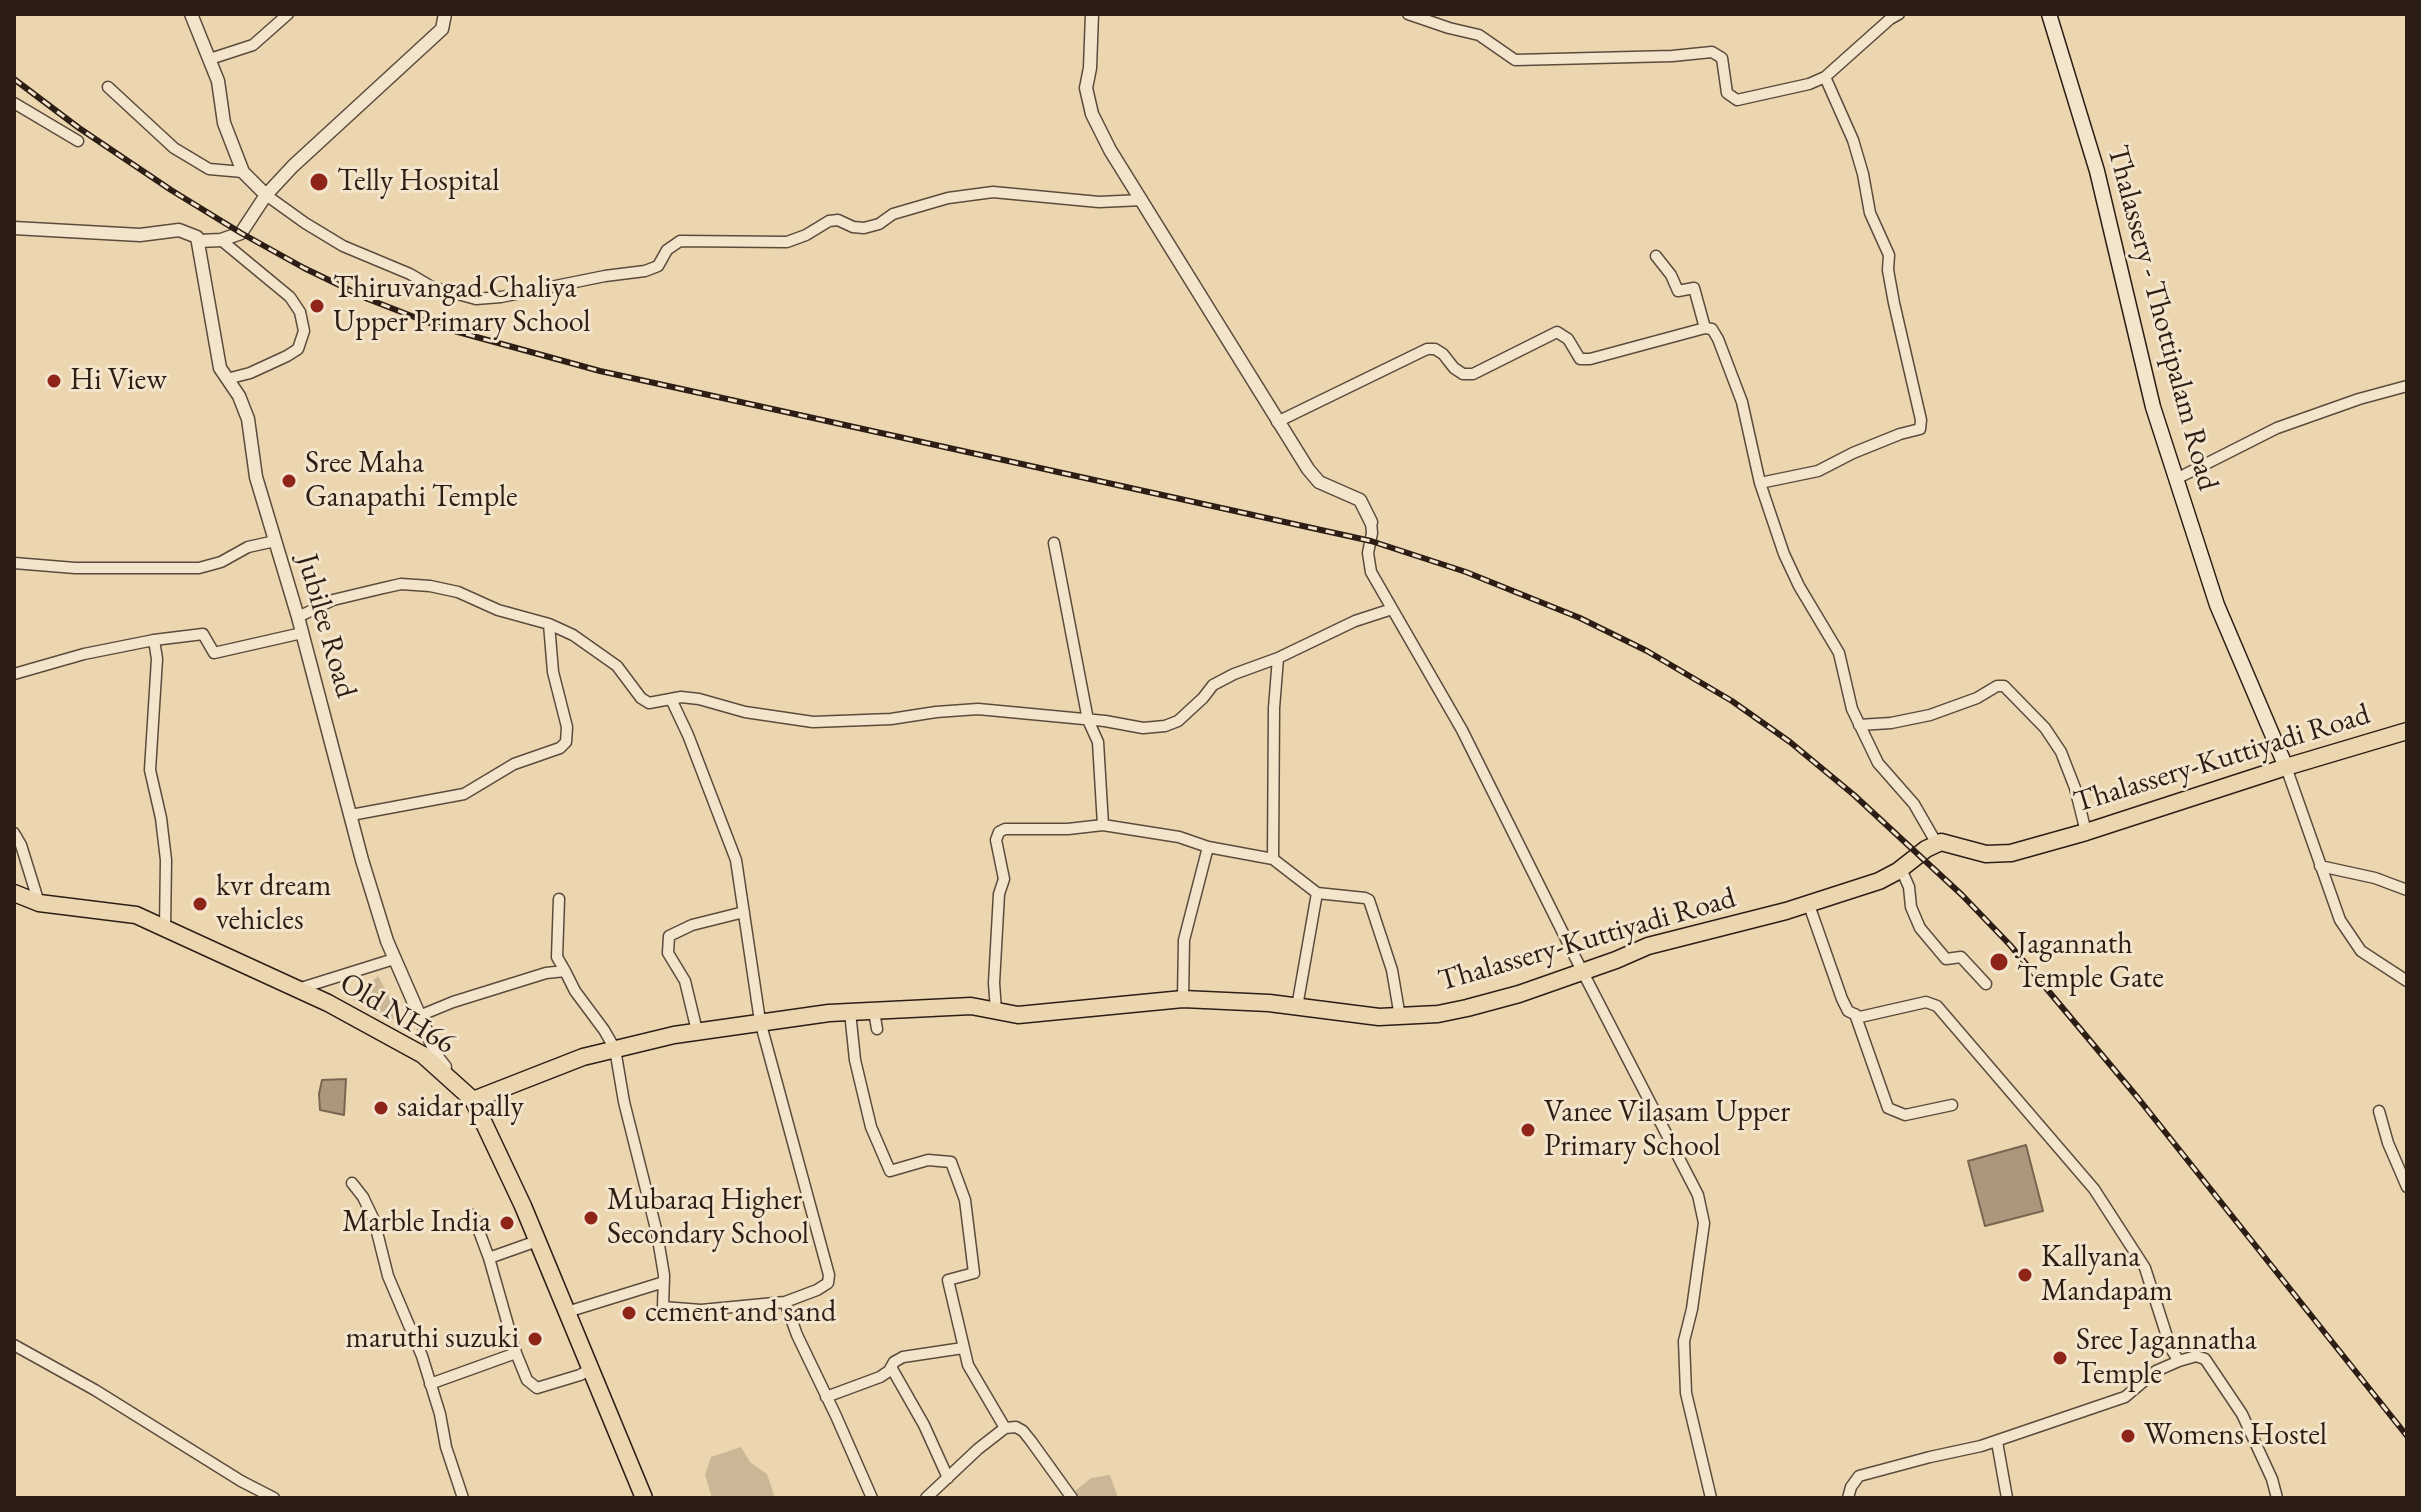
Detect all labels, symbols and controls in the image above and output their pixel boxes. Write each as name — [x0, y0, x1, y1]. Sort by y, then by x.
street label: Thalassery - Thottipalam Road — [2099, 141, 2225, 495]
place label: Telly Hospital — [337, 164, 500, 200]
marker: Telly Hospital — [308, 171, 330, 193]
place label: Thiruvangad Chaliya Upper Primary School — [333, 271, 590, 342]
marker: Thiruvangad Chaliya Upper Primary School — [308, 297, 326, 315]
place label: Hi View — [70, 363, 167, 399]
marker: Hi View — [45, 372, 63, 390]
place label: Sree Maha Ganapathi Temple — [305, 446, 518, 516]
marker: Sree Maha Ganapathi Temple — [280, 472, 298, 490]
street label: Jubilee Road — [288, 550, 364, 702]
street label: Thalassery-Kuttiyadi Road — [2070, 697, 2374, 821]
place label: kvr dream vehicles — [216, 869, 331, 940]
street label: Thalassery-Kuttiyadi Road — [1434, 880, 1740, 1000]
marker: kvr dream vehicles — [191, 895, 209, 913]
place label: Jagannath Temple Gate — [2017, 927, 2164, 998]
marker: Jagannath Temple Gate — [1988, 951, 2010, 973]
street label: Old NH66 — [333, 966, 461, 1062]
place label: saidar pally — [397, 1090, 524, 1126]
place label: Vanee Vilasam Upper Primary School — [1544, 1095, 1790, 1166]
marker: saidar pally — [372, 1099, 390, 1117]
marker: Vanee Vilasam Upper Primary School — [1519, 1121, 1537, 1139]
place label: Mubaraq Higher Secondary School — [607, 1183, 809, 1254]
place label: Marble India — [342, 1205, 491, 1241]
marker: Mubaraq Higher Secondary School — [582, 1209, 600, 1227]
marker: Marble India — [498, 1214, 516, 1232]
place label: Kallyana Mandapam — [2041, 1240, 2173, 1310]
marker: Kallyana Mandapam — [2016, 1266, 2034, 1284]
place label: cement and sand — [645, 1295, 836, 1331]
marker: cement and sand — [620, 1304, 638, 1322]
place label: maruthi suzuki — [346, 1321, 519, 1357]
place label: Sree Jagannatha Temple — [2076, 1323, 2257, 1394]
marker: maruthi suzuki — [526, 1330, 544, 1348]
marker: Sree Jagannatha Temple — [2051, 1349, 2069, 1367]
place label: Womens Hostel — [2144, 1418, 2327, 1454]
marker: Womens Hostel — [2119, 1427, 2137, 1445]

